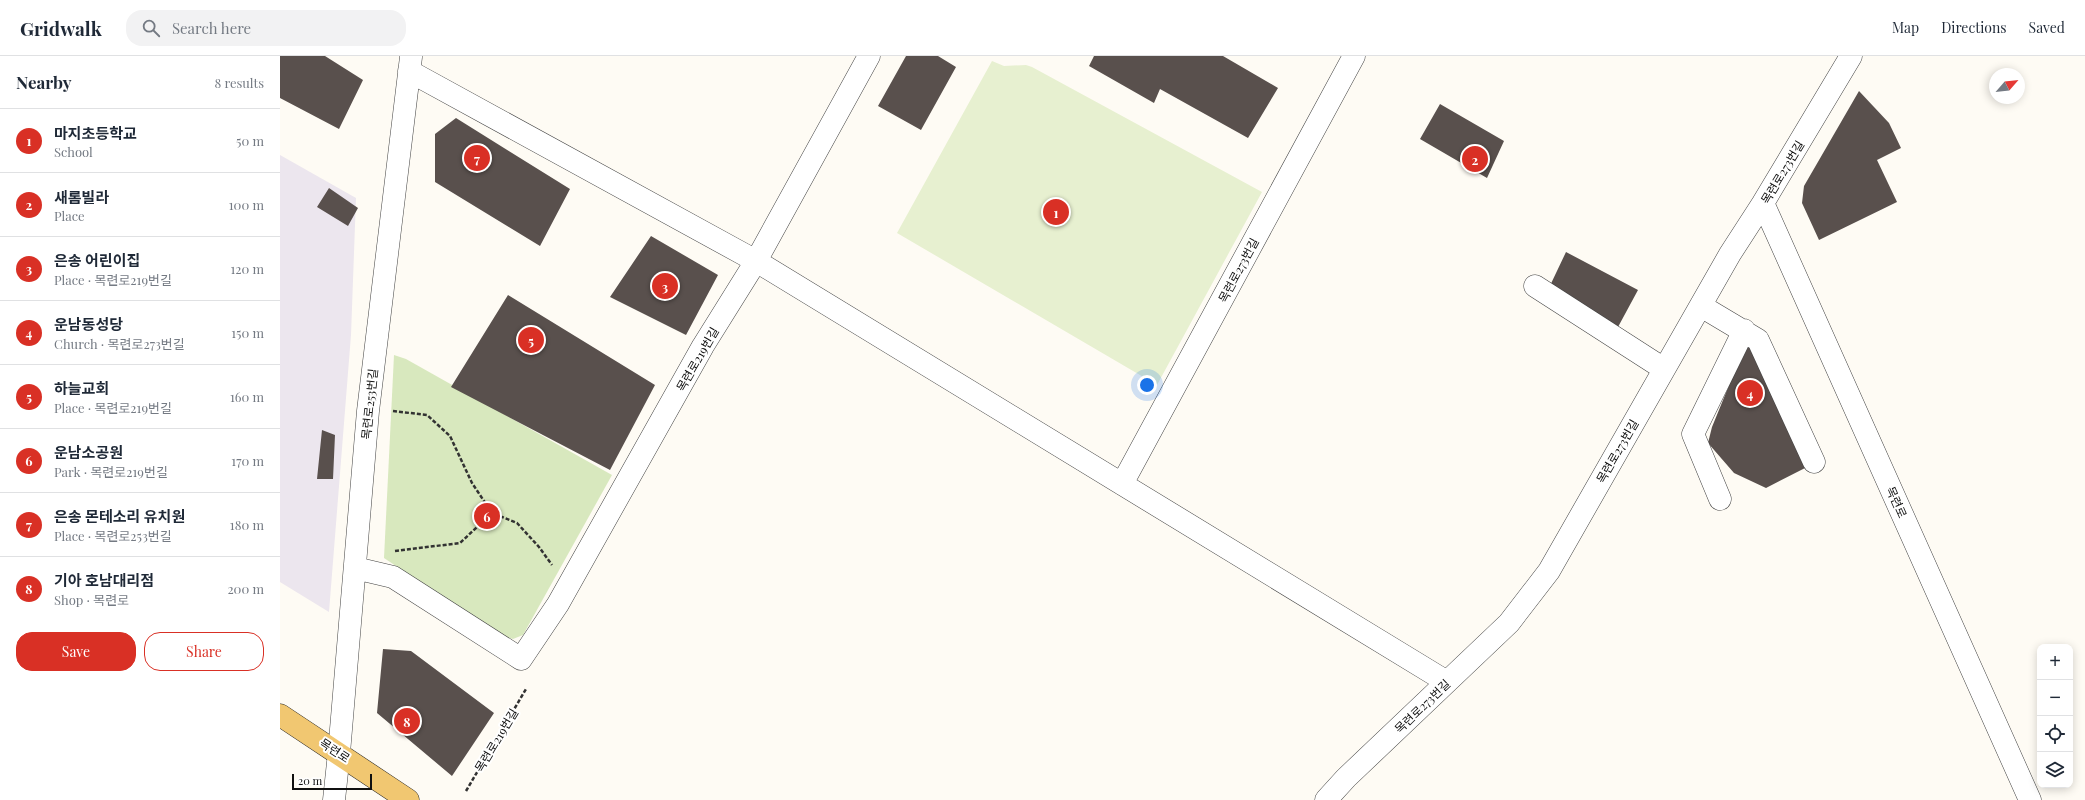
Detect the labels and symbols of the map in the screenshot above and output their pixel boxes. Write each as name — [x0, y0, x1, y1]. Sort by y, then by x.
north arrow — [1989, 68, 2025, 104]
street label: 목련로273번길 — [1757, 137, 1807, 207]
pin: 7 — [464, 143, 490, 173]
pin: 2 — [1462, 144, 1488, 174]
pin: 1 — [1043, 197, 1069, 227]
street label: 목련로273번길 — [1214, 235, 1262, 305]
pin: 3 — [652, 271, 678, 301]
street label: 목련로219번길 — [672, 324, 722, 394]
pin: 5 — [518, 325, 544, 355]
street label: 목련로253번길 — [357, 368, 381, 440]
your location — [1137, 375, 1157, 395]
pin: 4 — [1737, 378, 1763, 408]
street label: 목련로273번길 — [1592, 416, 1642, 486]
street label: 목련로 — [1883, 484, 1911, 520]
pin: 6 — [474, 501, 500, 531]
street label: 목련로273번길 — [1391, 676, 1453, 736]
street label: 목련로219번길 — [471, 705, 521, 775]
pin: 8 — [394, 706, 420, 736]
street label: 목련로 — [317, 734, 353, 766]
scale bar — [292, 772, 372, 791]

